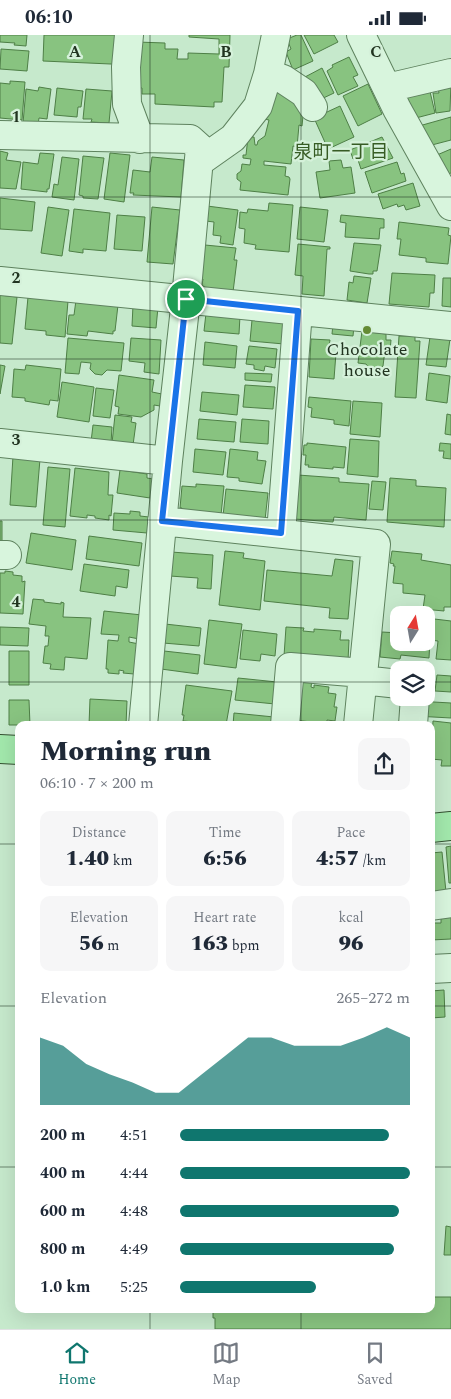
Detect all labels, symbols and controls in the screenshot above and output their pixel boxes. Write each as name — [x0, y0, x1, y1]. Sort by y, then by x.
text: 06:10 — [25, 3, 73, 32]
text: A — [69, 40, 82, 64]
text: B — [220, 40, 232, 64]
text: C — [370, 40, 382, 64]
text: 1 — [12, 105, 20, 129]
district label: 泉町一丁目 — [293, 138, 389, 167]
text: 2 — [12, 266, 21, 290]
pin — [165, 278, 207, 320]
icon: arrive — [172, 285, 200, 313]
marker: Chocolate house — [361, 324, 373, 336]
place label: Chocolate house — [327, 336, 407, 384]
text: 3 — [12, 428, 21, 452]
text: 4 — [12, 590, 21, 614]
north arrow — [390, 606, 435, 651]
map controls — [390, 606, 435, 706]
button: layers — [390, 661, 435, 706]
text: Morning run — [40, 730, 211, 773]
button: share — [358, 738, 410, 790]
text: 06:10 · 7 × 200 m — [40, 771, 154, 795]
text: Distance — [72, 822, 126, 843]
text: Time — [209, 822, 241, 843]
text: Pace — [337, 822, 365, 843]
text: 1.40 — [65, 843, 109, 875]
text: 6:56 — [203, 843, 247, 875]
text: 4:57 — [316, 843, 359, 875]
text: km — [109, 850, 133, 871]
text: /km — [359, 850, 386, 871]
text: Elevation — [70, 907, 128, 928]
text: Heart rate — [193, 907, 257, 928]
text: kcal — [338, 907, 364, 928]
text: 56 — [79, 928, 104, 960]
text: 163 — [190, 928, 228, 960]
text: 96 — [338, 928, 364, 960]
text: m — [104, 935, 119, 956]
text: bpm — [228, 935, 260, 956]
text: Elevation — [40, 986, 107, 1010]
text: 265–272 m — [336, 986, 410, 1010]
text: 200 m — [40, 1123, 85, 1147]
text: 4:51 — [120, 1123, 148, 1147]
text: 400 m — [40, 1161, 85, 1185]
text: 4:44 — [120, 1161, 148, 1185]
text: 600 m — [40, 1199, 85, 1223]
text: 4:48 — [120, 1199, 148, 1223]
text: 800 m — [40, 1237, 85, 1261]
text: 4:49 — [120, 1237, 148, 1261]
text: 1.0 km — [40, 1275, 90, 1299]
text: 5:25 — [120, 1275, 148, 1299]
tab: Home — [58, 1339, 96, 1390]
tab: Map — [212, 1339, 241, 1390]
tab: Saved — [357, 1339, 393, 1390]

